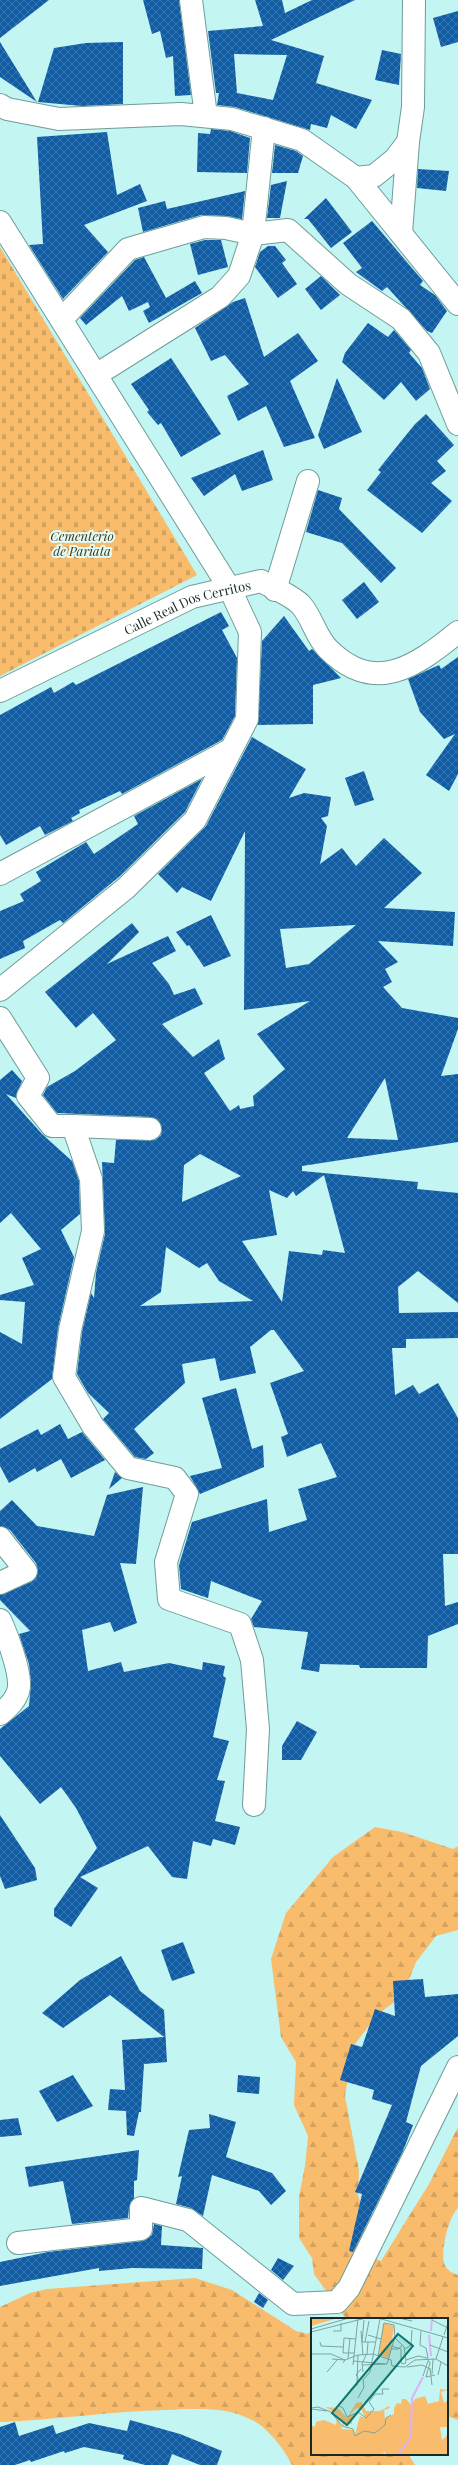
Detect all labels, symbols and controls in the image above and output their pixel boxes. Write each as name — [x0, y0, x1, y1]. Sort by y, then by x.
park label: Cementerio de Pariata — [50, 527, 114, 559]
street label: Calle Real Dos Cerritos — [121, 575, 252, 638]
inset map — [311, 2318, 448, 2455]

